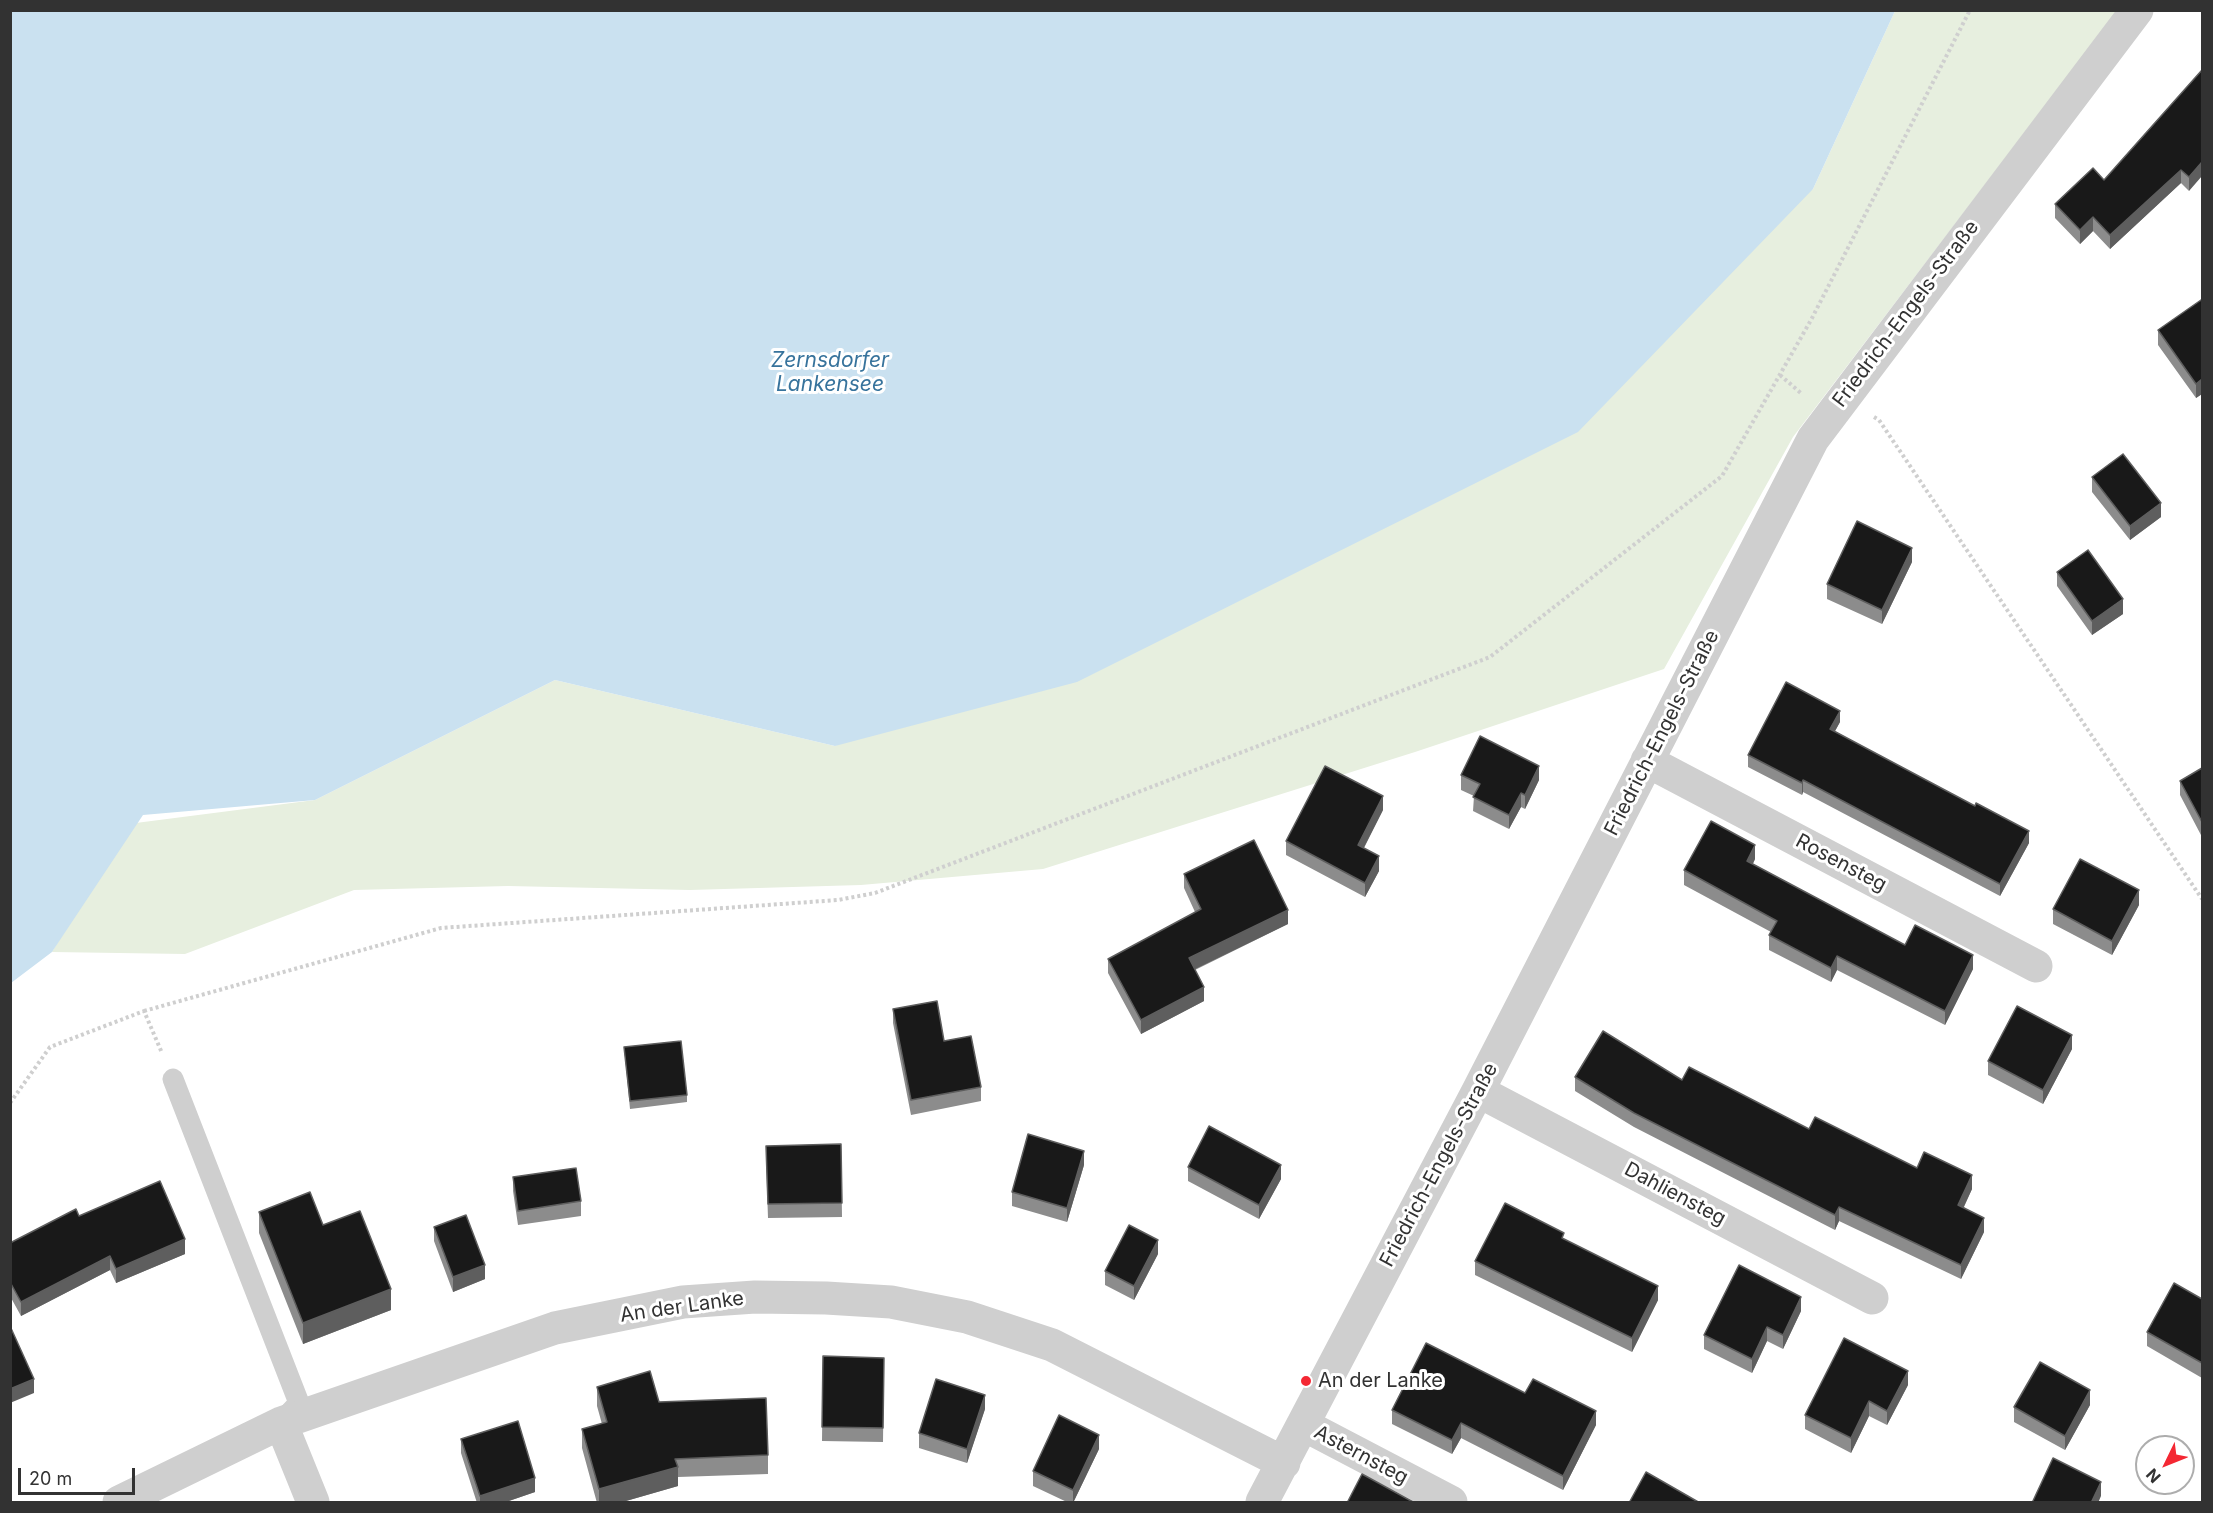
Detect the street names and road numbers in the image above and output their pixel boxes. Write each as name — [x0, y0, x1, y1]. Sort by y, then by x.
street label: Friedrich-Engels-Straße — [1828, 216, 1984, 412]
street label: Friedrich-Engels-Straße — [1600, 626, 1724, 840]
street label: Rosensteg — [1791, 829, 1891, 897]
street label: Friedrich-Engels-Straße — [1375, 1059, 1503, 1271]
street label: Dahliensteg — [1620, 1157, 1730, 1231]
street label: An der Lanke — [619, 1286, 745, 1328]
street label: Asternsteg — [1310, 1420, 1412, 1490]

